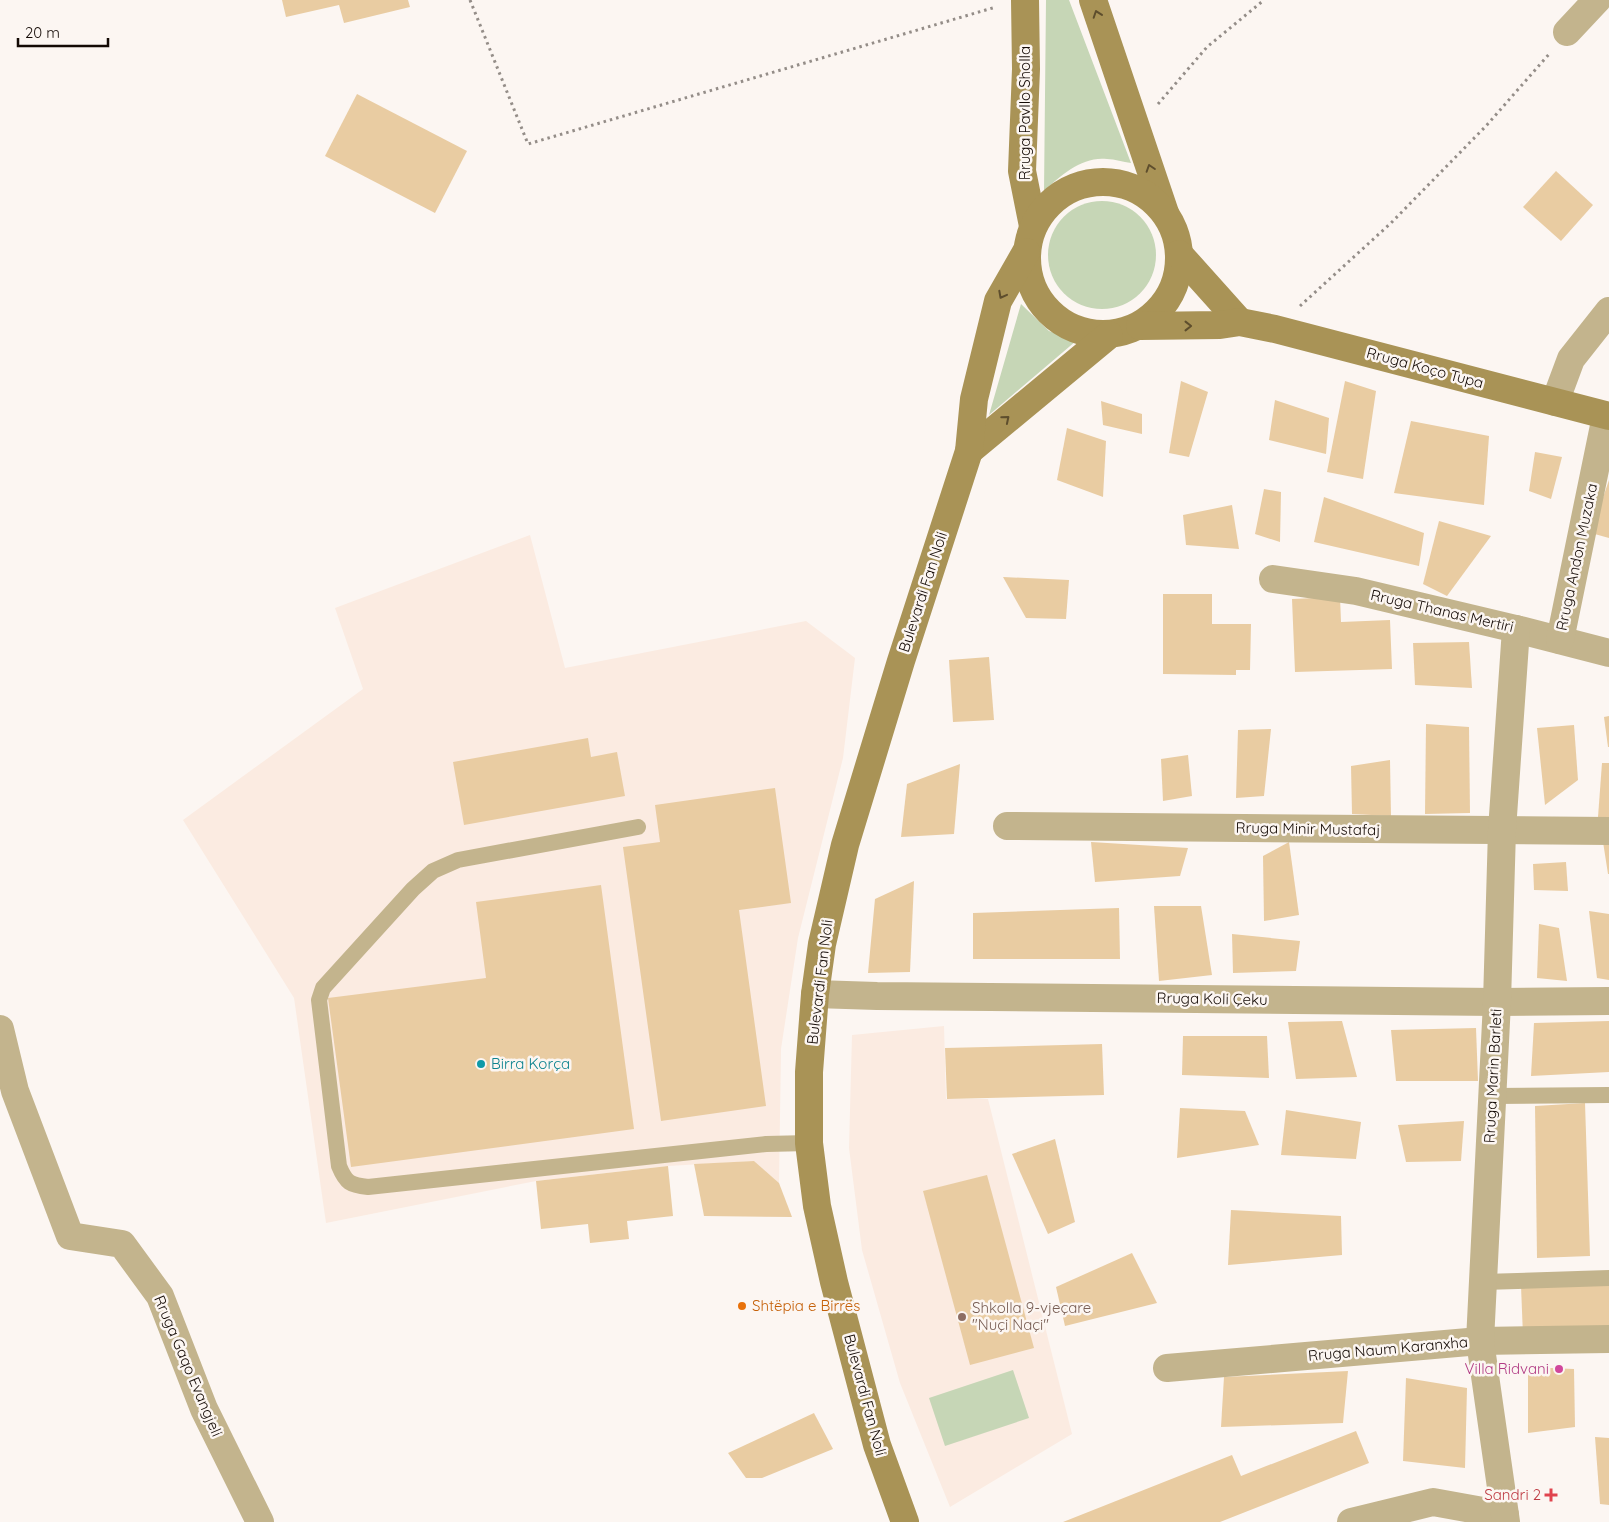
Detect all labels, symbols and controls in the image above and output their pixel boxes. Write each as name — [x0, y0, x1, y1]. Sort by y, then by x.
one-way arrow — [1093, 10, 1103, 19]
scale bar — [18, 15, 108, 47]
text: 20 m — [25, 23, 60, 42]
street label: Rruga Pavllo Sholla — [1015, 46, 1034, 180]
one-way arrow — [1146, 164, 1156, 172]
one-way arrow — [998, 289, 1008, 298]
one-way arrow — [1185, 320, 1193, 331]
street label: Rruga Koço Tupa — [1364, 343, 1486, 392]
one-way arrow — [1000, 417, 1009, 425]
street label: Rruga Andon Muzaka — [1552, 481, 1601, 632]
street label: Bulevardi Fan Noli — [894, 529, 951, 654]
street label: Rruga Thanas Mertiri — [1369, 585, 1515, 636]
street label: Rruga Minir Mustafaj — [1235, 818, 1381, 839]
street label: Bulevardi Fan Noli — [802, 918, 837, 1045]
street label: Rruga Koli Çeku — [1156, 988, 1268, 1009]
street label: Rruga Marin Barleti — [1479, 1008, 1506, 1144]
place label: Birra Korça — [491, 1054, 570, 1073]
marker: Birra Korça — [475, 1058, 487, 1070]
street label: Rruga Gaqo Evangjeli — [150, 1292, 227, 1439]
place label: Shtëpia e Birrës — [752, 1296, 860, 1315]
place label: Shkolla 9-vjeçare "Nuçi Naçi" — [972, 1298, 1091, 1334]
marker: Shtëpia e Birrës — [736, 1300, 748, 1312]
marker: Shkolla 9-vjeçare "Nuçi Naçi" — [956, 1311, 968, 1323]
street label: Bulevardi Fan Noli — [840, 1332, 891, 1458]
street label: Rruga Naum Karanxha — [1307, 1332, 1469, 1365]
place label: Villa Ridvani — [1465, 1359, 1549, 1378]
marker: Villa Ridvani — [1553, 1363, 1565, 1375]
place label: Sandri 2 — [1484, 1485, 1541, 1504]
marker: Sandri 2 — [1545, 1489, 1557, 1501]

